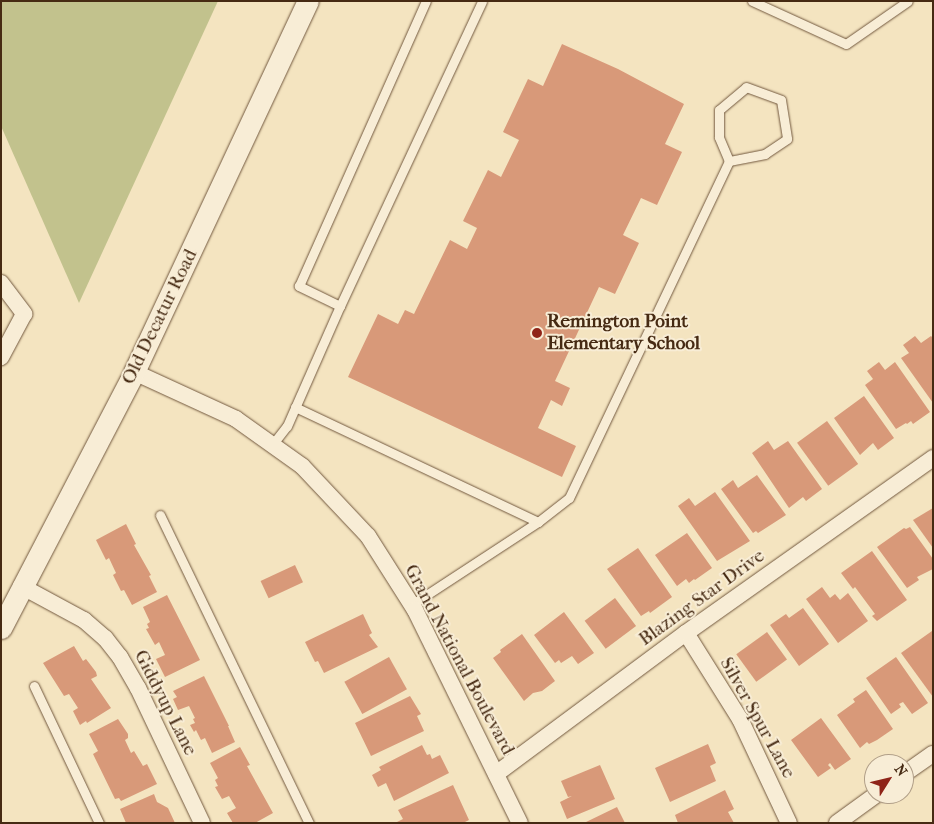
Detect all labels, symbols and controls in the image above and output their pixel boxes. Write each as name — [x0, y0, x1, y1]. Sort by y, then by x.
street label: Old Decatur Road — [117, 246, 203, 388]
place label: Remington Point Elementary School — [547, 311, 700, 355]
marker: Remington Point Elementary School — [531, 327, 543, 339]
street label: Blazing Star Drive — [635, 545, 769, 651]
street label: Grand National Boulevard — [399, 561, 519, 759]
street label: Giddyup Lane — [129, 646, 201, 760]
street label: Silver Spur Lane — [714, 654, 800, 782]
north arrow — [864, 754, 914, 804]
text: N — [891, 761, 911, 780]

